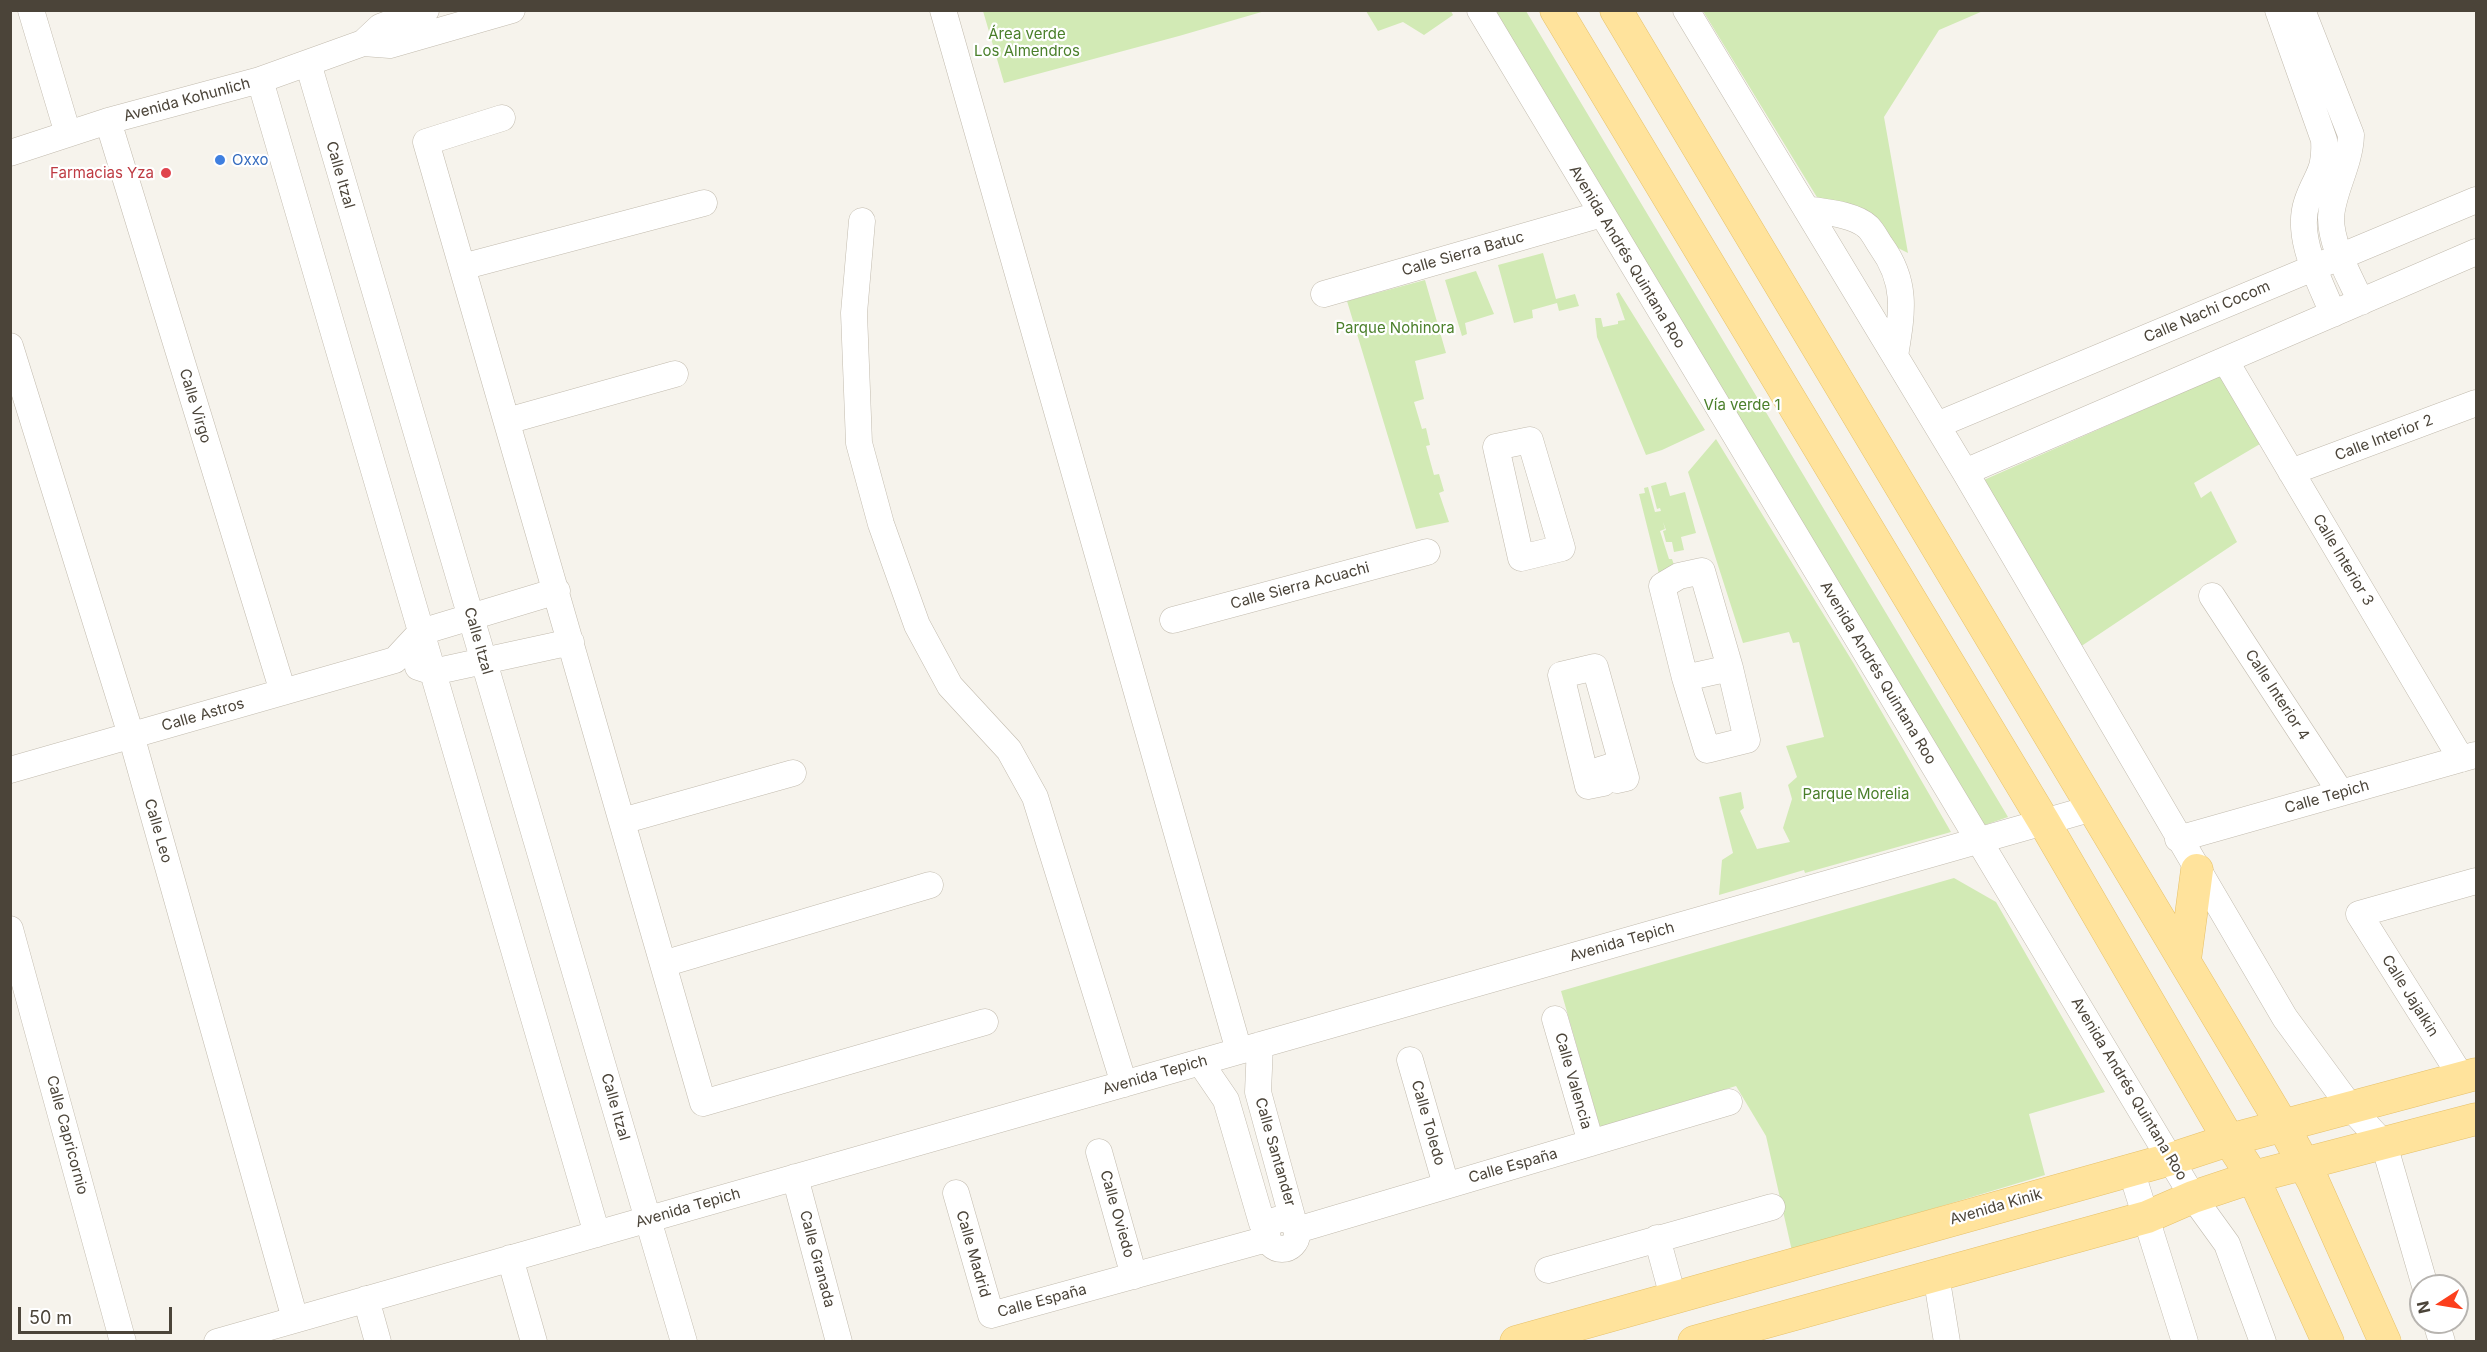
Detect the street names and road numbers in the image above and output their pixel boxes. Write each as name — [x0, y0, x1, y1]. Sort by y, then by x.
street label: Avenida Kohunlich — [122, 74, 252, 126]
street label: Calle Itzal — [322, 139, 358, 211]
street label: Avenida Andrés Quintana Roo — [1565, 162, 1689, 352]
street label: Calle Sierra Batuc — [1400, 228, 1526, 280]
street label: Calle Nachi Cocom — [2141, 277, 2273, 347]
street label: Calle Virgo — [175, 366, 215, 446]
street label: Calle Interior 2 — [2332, 411, 2436, 465]
street label: Calle Interior 3 — [2309, 511, 2377, 609]
street label: Calle Sierra Acuachi — [1229, 559, 1371, 613]
street label: Avenida Andrés Quintana Roo — [1816, 578, 1940, 768]
street label: Calle Itzal — [460, 605, 496, 677]
street label: Calle Interior 4 — [2241, 646, 2313, 744]
street label: Calle Astros — [160, 695, 246, 735]
street label: Calle Tepich — [2283, 776, 2371, 818]
street label: Calle Leo — [140, 797, 176, 865]
street label: Avenida Tepich — [1568, 918, 1676, 966]
street label: Calle Jajalkin — [2378, 952, 2442, 1040]
street label: Avenida Andrés Quintana Roo — [2067, 994, 2191, 1184]
street label: Calle Valencia — [1551, 1031, 1595, 1131]
street label: Avenida Tepich — [1101, 1051, 1209, 1099]
street label: Calle Itzal — [597, 1071, 633, 1143]
street label: Calle Capricornio — [42, 1073, 92, 1197]
street label: Calle Toledo — [1407, 1078, 1449, 1168]
street label: Calle Santander — [1251, 1096, 1299, 1208]
street label: Calle España — [1467, 1145, 1559, 1187]
street label: Calle Oviedo — [1096, 1168, 1138, 1260]
street label: Avenida Tepich — [634, 1184, 742, 1232]
street label: Avenida Kinik — [1948, 1185, 2044, 1229]
street label: Calle Granada — [795, 1208, 839, 1310]
street label: Calle Madrid — [952, 1209, 994, 1299]
street label: Calle España — [995, 1280, 1089, 1322]

